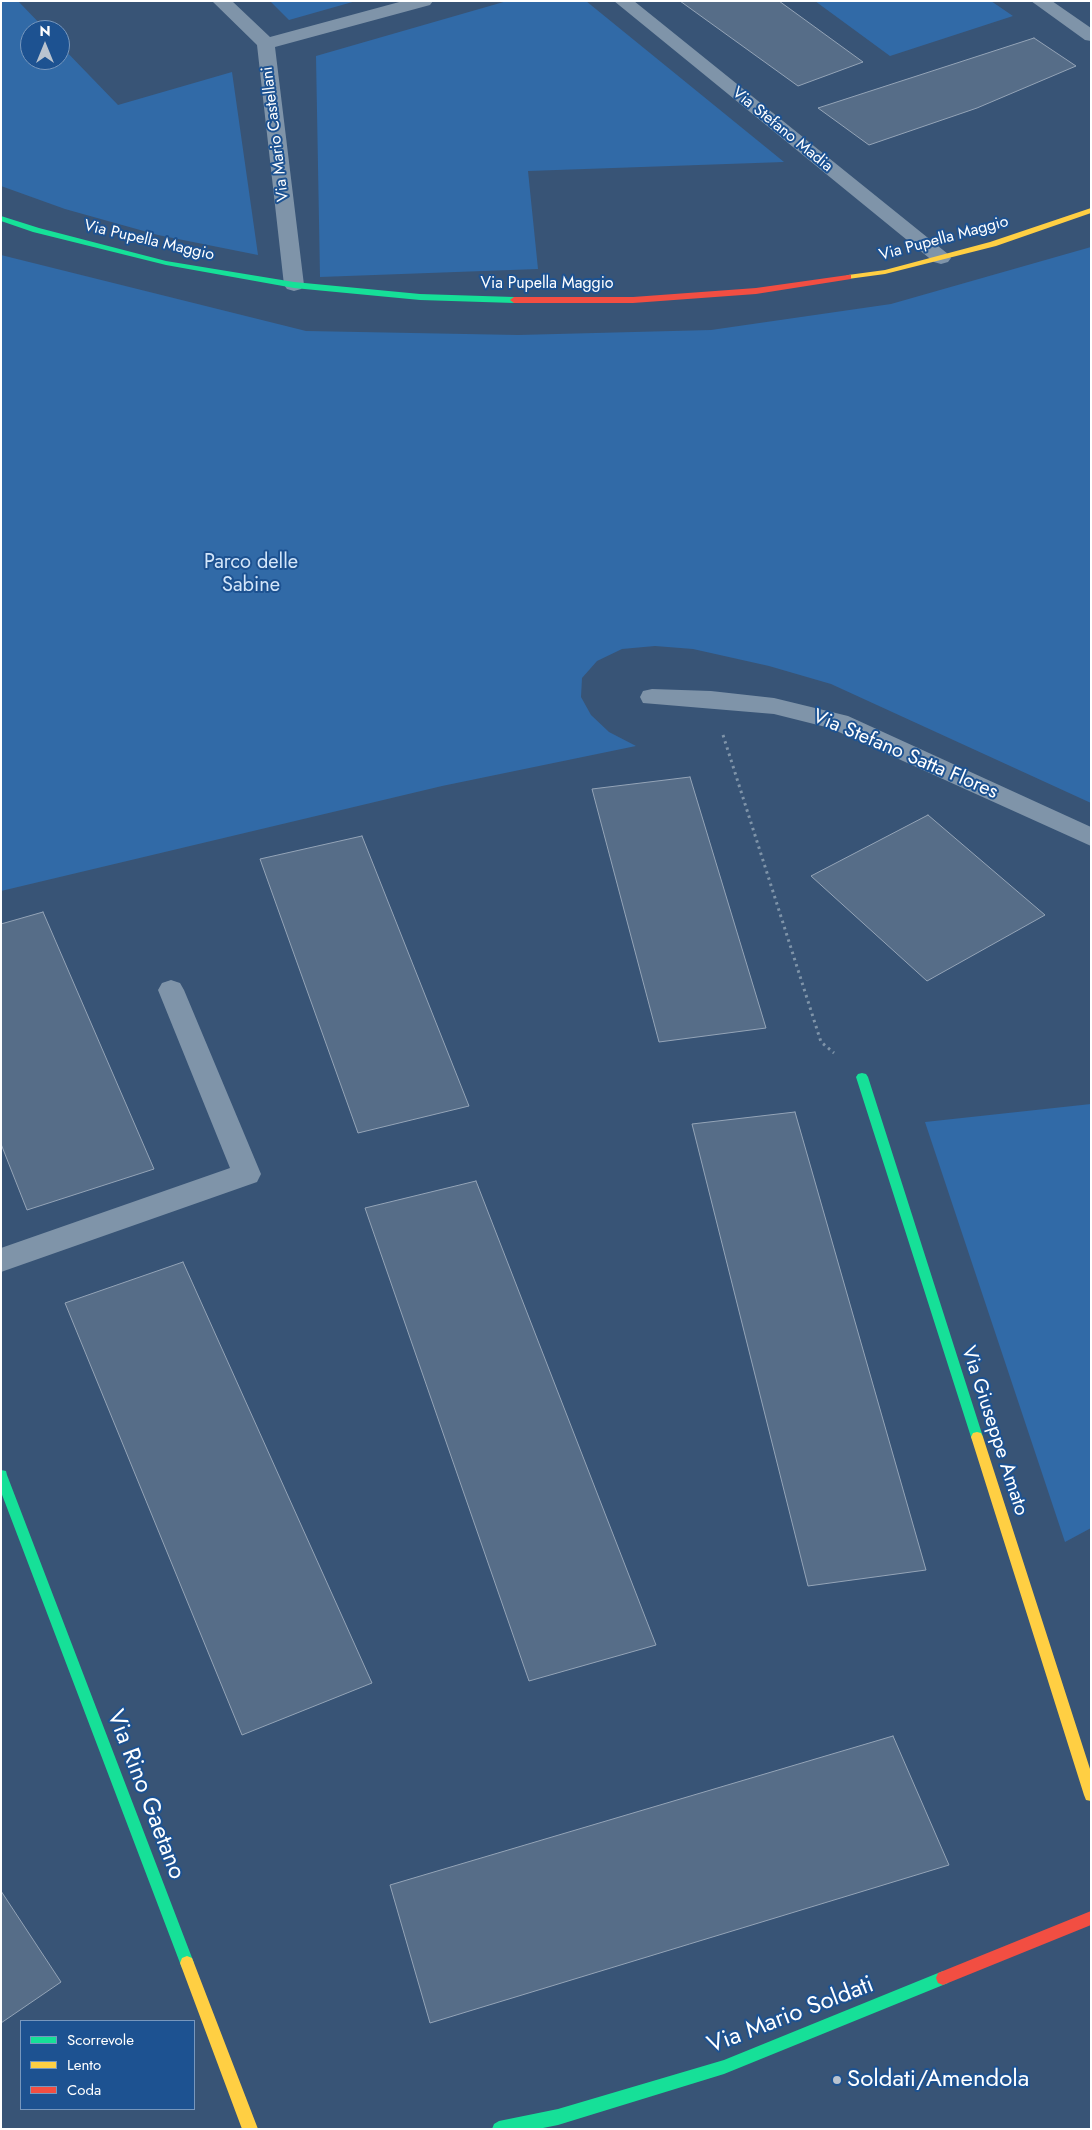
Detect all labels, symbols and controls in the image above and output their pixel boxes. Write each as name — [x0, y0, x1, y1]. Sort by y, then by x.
north arrow — [20, 20, 70, 70]
text: N — [39, 21, 51, 41]
street label: Via Mario Castellani — [258, 65, 294, 203]
street label: Via Stefano Madia — [728, 84, 836, 176]
street label: Via Pupella Maggio — [877, 213, 1011, 265]
street label: Via Pupella Maggio — [82, 217, 216, 265]
street label: Via Pupella Maggio — [480, 274, 614, 294]
park label: Parco delle Sabine — [204, 551, 298, 598]
street label: Via Stefano Satta Flores — [809, 705, 1001, 805]
street label: Via Giuseppe Amato — [955, 1343, 1033, 1519]
street label: Via Rino Gaetano — [99, 1706, 191, 1884]
street label: Via Mario Soldati — [704, 1971, 878, 2061]
legend — [20, 2020, 195, 2110]
text: Scorrevole — [67, 2029, 134, 2051]
text: Lento — [67, 2054, 101, 2076]
place label: Soldati/Amendola — [847, 2066, 1029, 2094]
marker: Soldati/Amendola — [831, 2074, 843, 2086]
text: Coda — [67, 2079, 101, 2101]

